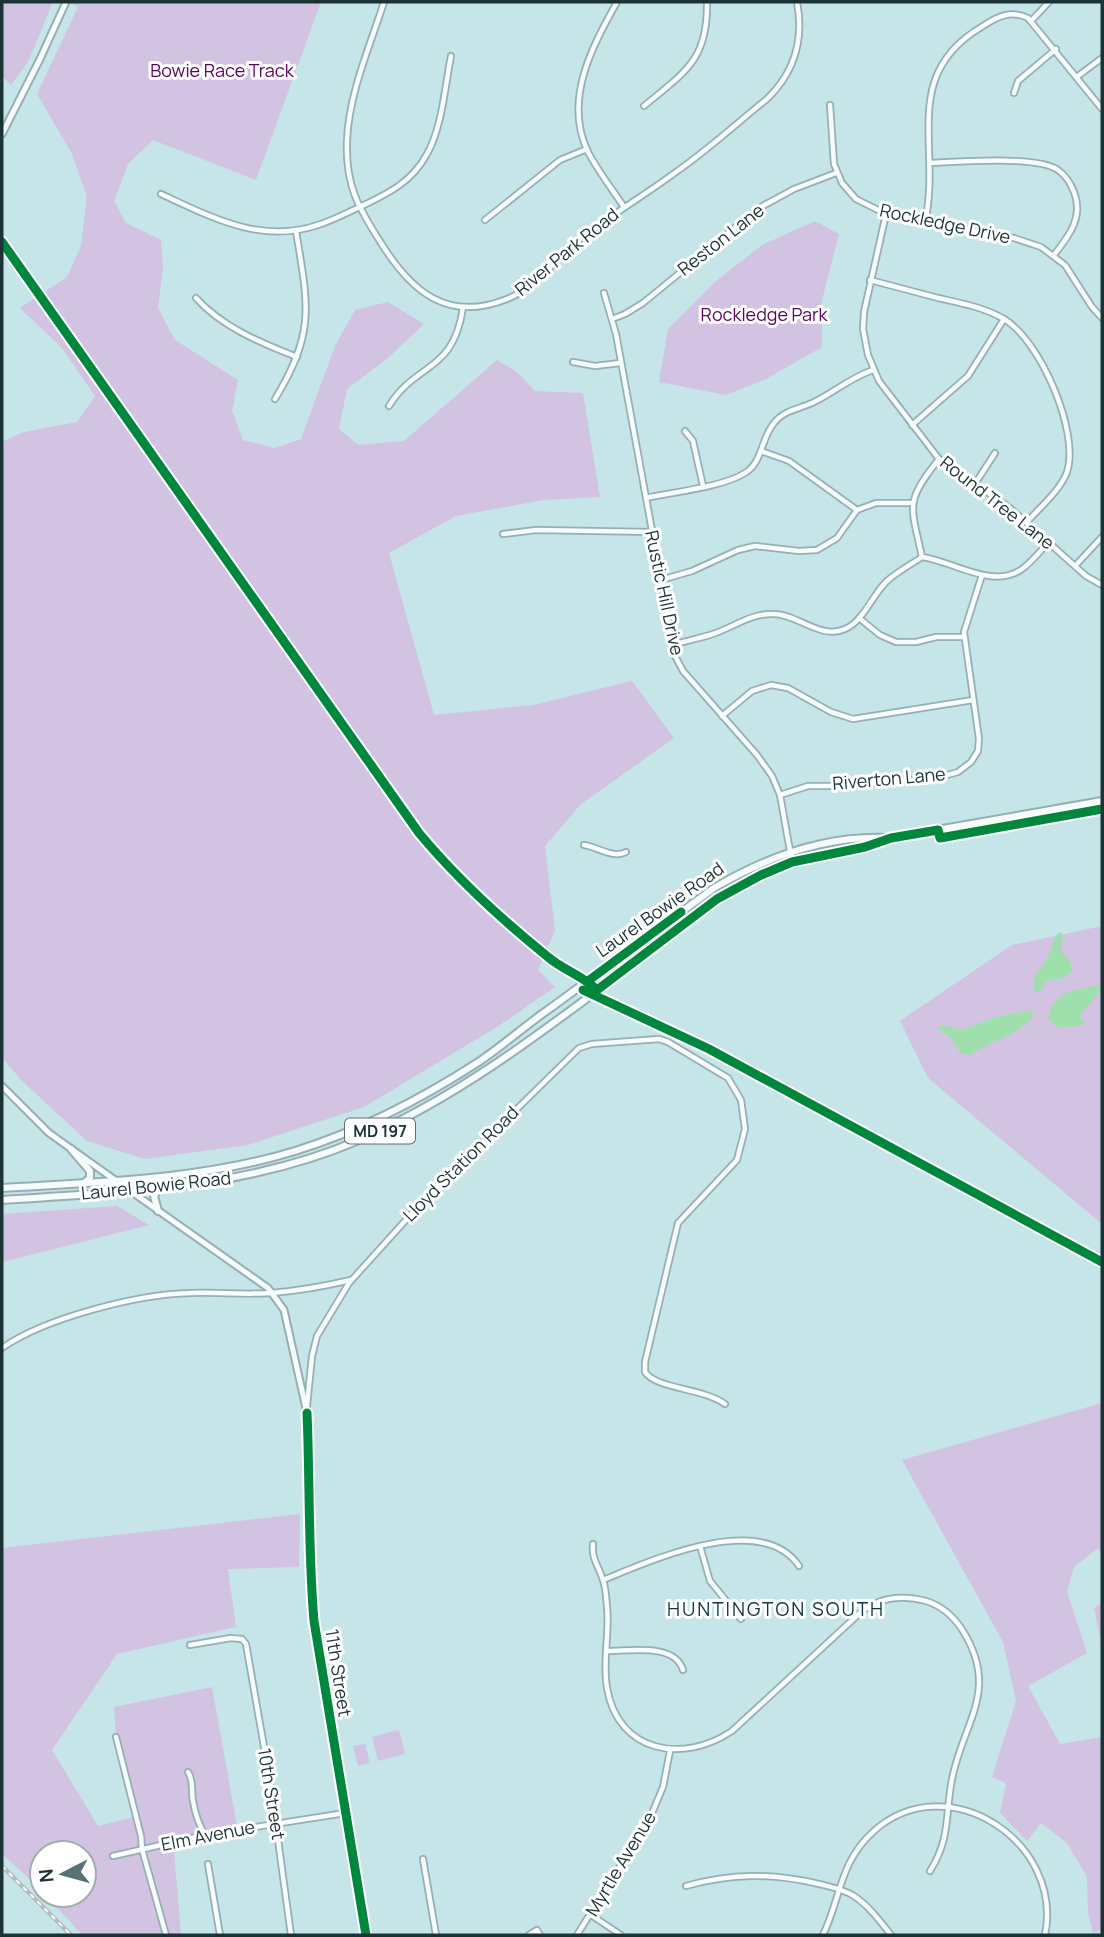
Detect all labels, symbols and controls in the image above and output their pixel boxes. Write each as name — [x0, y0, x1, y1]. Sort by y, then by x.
park label: Bowie Race Track — [150, 58, 295, 82]
street label: Rockledge Drive — [878, 197, 1013, 249]
street label: Reston Lane — [672, 198, 769, 281]
street label: River Park Road — [509, 202, 623, 301]
park label: Rockledge Park — [701, 302, 829, 326]
street label: Round Tree Lane — [936, 450, 1060, 554]
street label: Rustic Hill Drive — [640, 528, 690, 657]
street label: Riverton Lane — [831, 761, 946, 795]
street label: Laurel Bowie Road — [591, 856, 728, 962]
street label: Lloyd Station Road — [397, 1100, 523, 1226]
road number: MD 197 — [345, 1119, 415, 1144]
street label: Laurel Bowie Road — [80, 1165, 232, 1205]
district label: HUNTINGTON SOUTH — [667, 1596, 885, 1622]
street label: 11th Street — [320, 1627, 358, 1718]
street label: 10th Street — [253, 1746, 291, 1841]
street label: Myrtle Avenue — [579, 1807, 661, 1920]
street label: Elm Avenue — [159, 1814, 257, 1856]
north arrow — [28, 1839, 98, 1909]
text: N — [32, 1868, 60, 1884]

